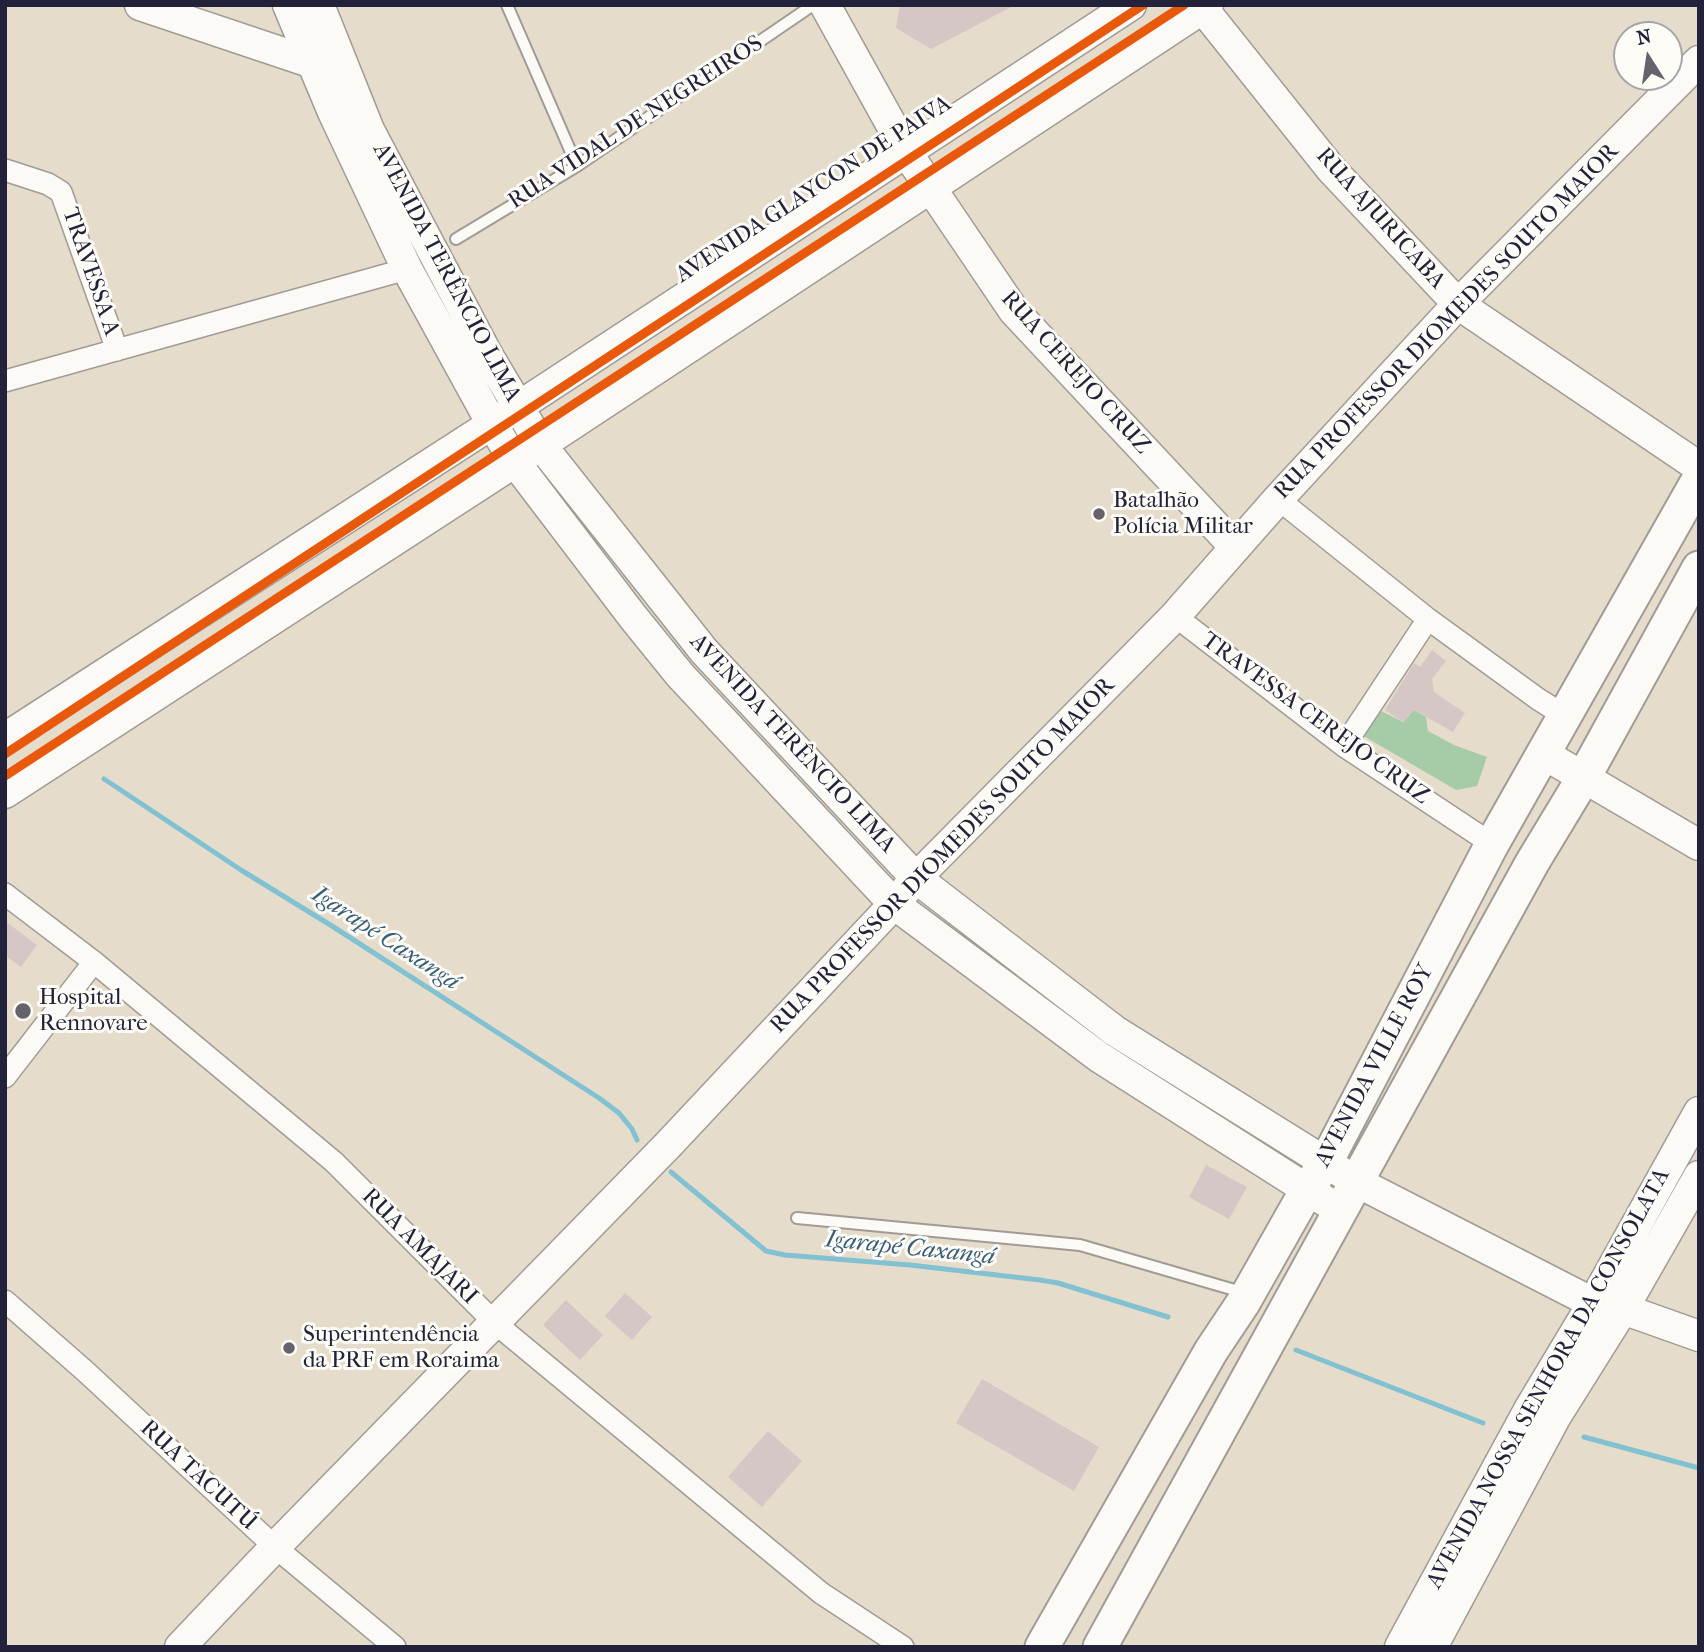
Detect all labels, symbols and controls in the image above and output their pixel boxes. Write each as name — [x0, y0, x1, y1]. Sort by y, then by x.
north arrow — [1613, 21, 1683, 91]
text: N — [1635, 25, 1653, 50]
street label: RUA VIDAL DE NEGREIROS — [504, 30, 768, 216]
street label: AVENIDA GLAYCON DE PAIVA — [671, 90, 957, 290]
street label: RUA PROFESSOR DIOMEDES SOUTO MAIOR — [1269, 138, 1625, 506]
street label: AVENIDA TERÊNCIO LIMA — [366, 139, 526, 407]
street label: RUA AJURICABA — [1309, 143, 1451, 295]
street label: TRAVESSA A — [55, 205, 125, 339]
street label: RUA CEREJO CRUZ — [994, 286, 1156, 460]
place label: Batalhão Polícia Militar — [1113, 487, 1253, 541]
marker: Batalhão Polícia Militar — [1091, 506, 1107, 522]
street label: TRAVESSA CEREJO CRUZ — [1196, 627, 1434, 811]
street label: AVENIDA TERÊNCIO LIMA — [683, 629, 901, 859]
street label: RUA PROFESSOR DIOMEDES SOUTO MAIOR — [765, 672, 1121, 1040]
water label: Igarapé Caxangá — [306, 881, 464, 997]
street label: AVENIDA VILLE ROY — [1310, 960, 1440, 1172]
place label: Hospital Rennovare — [39, 984, 148, 1038]
marker: Hospital Rennovare — [13, 1001, 33, 1021]
street label: AVENIDA NOSSA SENHORA DA CONSOLATA — [1421, 1164, 1677, 1594]
street label: RUA AMAJARI — [355, 1183, 483, 1311]
water label: Igarapé Caxangá — [824, 1226, 996, 1272]
place label: Superintendência da PRF em Roraima — [303, 1321, 499, 1375]
marker: Superintendência da PRF em Roraima — [281, 1340, 297, 1356]
street label: RUA TACUTÚ — [134, 1415, 262, 1537]

